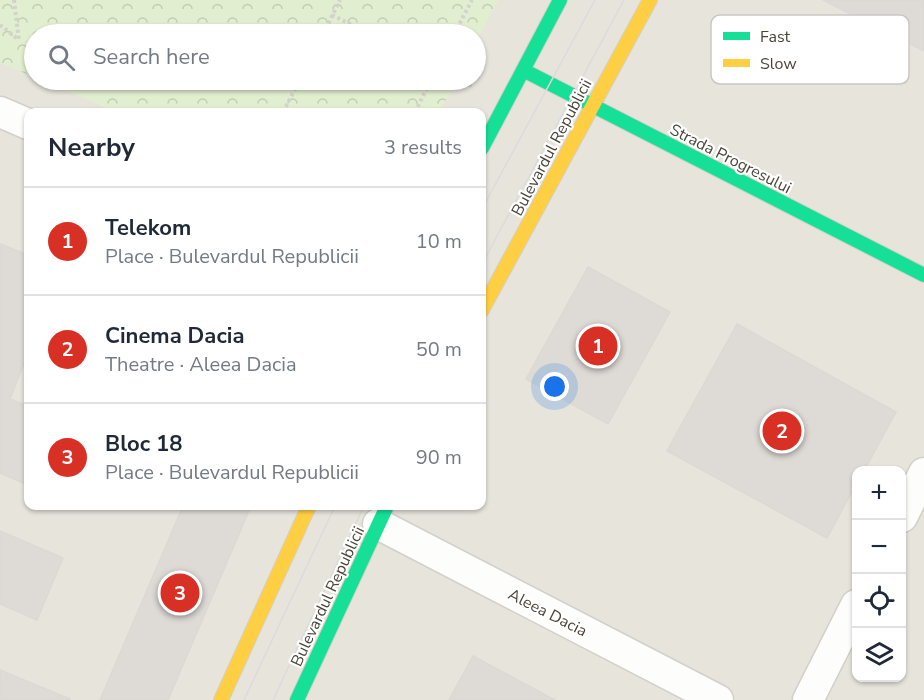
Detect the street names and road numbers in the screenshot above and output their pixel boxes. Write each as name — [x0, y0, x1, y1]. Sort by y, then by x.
street label: Bulevardul Republicii — [506, 75, 597, 220]
street label: Strada Progresului — [666, 119, 795, 199]
street label: Bulevardul Republicii — [286, 523, 370, 670]
street label: Aleea Dacia — [504, 584, 591, 642]

